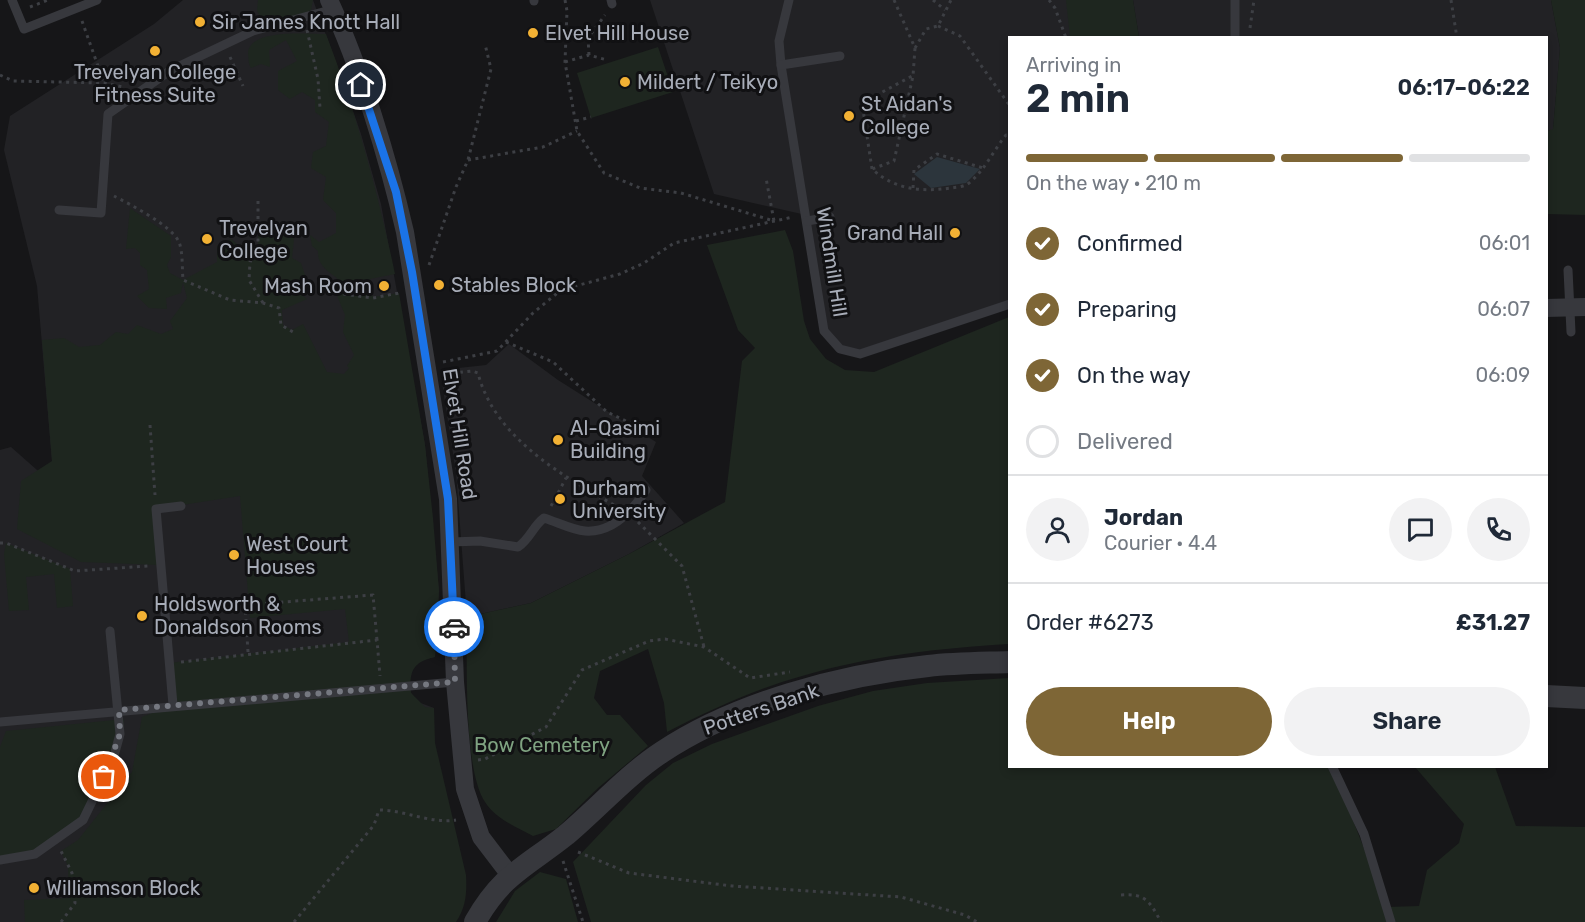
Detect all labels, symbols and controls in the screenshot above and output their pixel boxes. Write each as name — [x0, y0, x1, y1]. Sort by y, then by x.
place label: Sir James Knott Hall — [212, 10, 400, 34]
marker: Sir James Knott Hall — [193, 15, 207, 29]
place label: Elvet Hill House — [545, 21, 689, 45]
marker: Elvet Hill House — [526, 26, 540, 40]
marker: Trevelyan College Fitness Suite — [148, 44, 162, 58]
text: Arriving in — [1026, 53, 1121, 77]
pin — [335, 59, 386, 110]
place label: Trevelyan College Fitness Suite — [74, 60, 236, 107]
icon: home — [344, 68, 377, 101]
place label: Mildert / Teikyo — [637, 70, 778, 94]
text: 06:17–06:22 — [1397, 74, 1530, 101]
marker: Mildert / Teikyo — [618, 75, 632, 89]
text: 2 min — [1026, 76, 1130, 122]
place label: St Aidan's College — [861, 92, 952, 139]
marker: St Aidan's College — [842, 109, 856, 123]
text: On the way · 210 m — [1026, 171, 1201, 195]
street label: Windmill Hill — [811, 205, 853, 319]
place label: Trevelyan College — [219, 216, 308, 263]
place label: Grand Hall — [847, 221, 943, 245]
marker: Grand Hall — [948, 226, 962, 240]
icon: check — [1026, 227, 1059, 260]
text: Confirmed — [1077, 230, 1183, 257]
text: 06:01 — [1479, 231, 1530, 255]
marker: Trevelyan College — [200, 232, 214, 246]
place label: Stables Block — [451, 273, 577, 297]
place label: Mash Room — [264, 274, 372, 298]
marker: Stables Block — [432, 278, 446, 292]
marker: Mash Room — [377, 279, 391, 293]
icon: check — [1026, 293, 1059, 326]
text: Preparing — [1077, 296, 1177, 323]
text: 06:07 — [1477, 297, 1530, 321]
icon: check — [1026, 359, 1059, 392]
text: On the way — [1077, 362, 1191, 389]
text: 06:09 — [1476, 363, 1530, 387]
street label: Elvet Hill Road — [438, 367, 482, 501]
place label: Al-Qasimi Building — [570, 416, 660, 463]
text: Delivered — [1077, 428, 1173, 455]
marker: Al-Qasimi Building — [551, 433, 565, 447]
place label: Durham University — [572, 476, 666, 523]
marker: Durham University — [553, 492, 567, 506]
button: person — [1026, 498, 1089, 561]
button: chat — [1389, 498, 1452, 561]
button: phone — [1467, 498, 1530, 561]
text: Jordan — [1104, 504, 1183, 531]
text: Courier · 4.4 — [1104, 531, 1217, 555]
place label: West Court Houses — [246, 532, 348, 579]
marker: West Court Houses — [227, 548, 241, 562]
place label: Holdsworth & Donaldson Rooms — [154, 592, 322, 639]
courier — [424, 597, 484, 657]
marker: Holdsworth & Donaldson Rooms — [135, 609, 149, 623]
text: Order #6273 — [1026, 609, 1154, 636]
text: £31.27 — [1456, 609, 1530, 636]
icon: car — [438, 611, 471, 644]
street label: Potters Bank — [700, 678, 823, 740]
button: Help — [1026, 687, 1272, 756]
button: Share — [1284, 687, 1530, 756]
park label: Bow Cemetery — [474, 733, 610, 757]
pin — [78, 751, 129, 802]
icon: bag — [87, 760, 120, 793]
place label: Williamson Block — [46, 876, 201, 900]
marker: Williamson Block — [27, 881, 41, 895]

